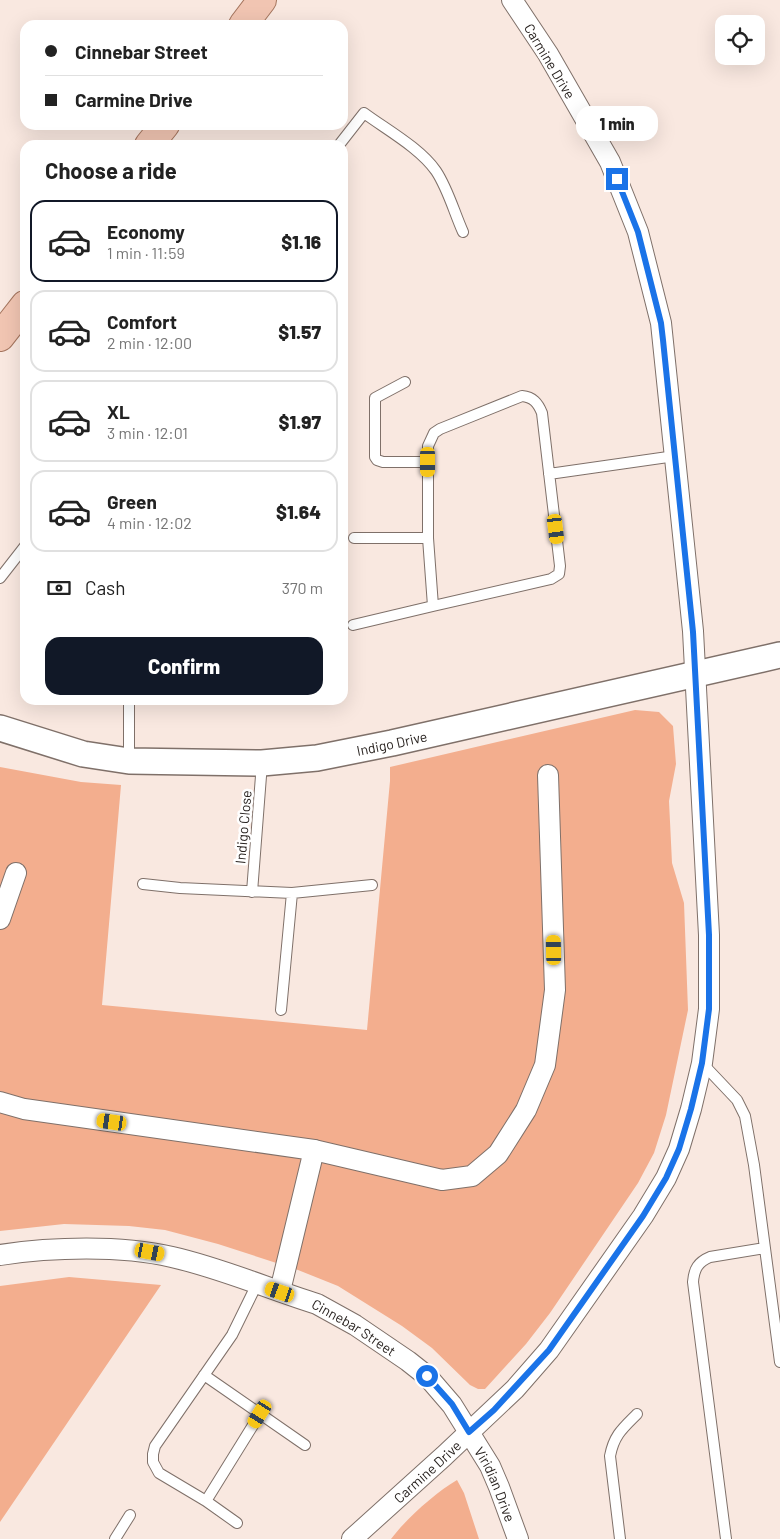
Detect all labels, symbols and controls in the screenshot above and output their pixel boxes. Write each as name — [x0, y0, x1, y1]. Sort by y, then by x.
map controls — [715, 15, 765, 65]
button: locate — [715, 15, 765, 65]
street label: Carmine Drive — [521, 20, 579, 102]
text: Cinnebar Street — [75, 40, 208, 63]
text: Carmine Drive — [75, 88, 193, 111]
callout: 1 min — [576, 106, 658, 142]
text: 1 min — [599, 114, 635, 133]
text: Choose a ride — [45, 157, 177, 183]
route end — [606, 168, 628, 190]
icon: car — [47, 219, 92, 264]
text: Economy — [107, 220, 185, 243]
text: $1.16 — [281, 230, 321, 253]
text: 1 min · 11:59 — [107, 243, 185, 262]
icon: car — [47, 309, 92, 354]
text: Comfort — [107, 310, 177, 333]
text: $1.57 — [278, 320, 321, 343]
text: 2 min · 12:00 — [107, 333, 192, 352]
icon: car — [47, 399, 92, 444]
text: XL — [107, 400, 130, 423]
text: $1.97 — [279, 410, 321, 433]
text: 3 min · 12:01 — [107, 423, 188, 442]
car — [420, 447, 435, 477]
icon: car — [47, 489, 92, 534]
text: Green — [107, 490, 157, 513]
text: $1.64 — [276, 500, 321, 523]
text: 4 min · 12:02 — [107, 513, 192, 532]
car — [546, 513, 565, 545]
icon: cash — [45, 574, 73, 602]
text: Cash — [85, 576, 126, 599]
text: 370 m — [282, 578, 323, 597]
button: Confirm — [45, 637, 323, 695]
street label: Indigo Drive — [355, 727, 429, 758]
street label: Indigo Close — [231, 790, 255, 864]
car — [546, 935, 561, 965]
car — [96, 1112, 127, 1132]
car — [133, 1242, 166, 1262]
car — [263, 1280, 296, 1304]
street label: Cinnebar Street — [309, 1295, 399, 1359]
route start — [416, 1365, 438, 1387]
car — [245, 1397, 274, 1431]
street label: Carmine Drive — [390, 1436, 464, 1506]
street label: Viridian Drive — [471, 1443, 519, 1524]

